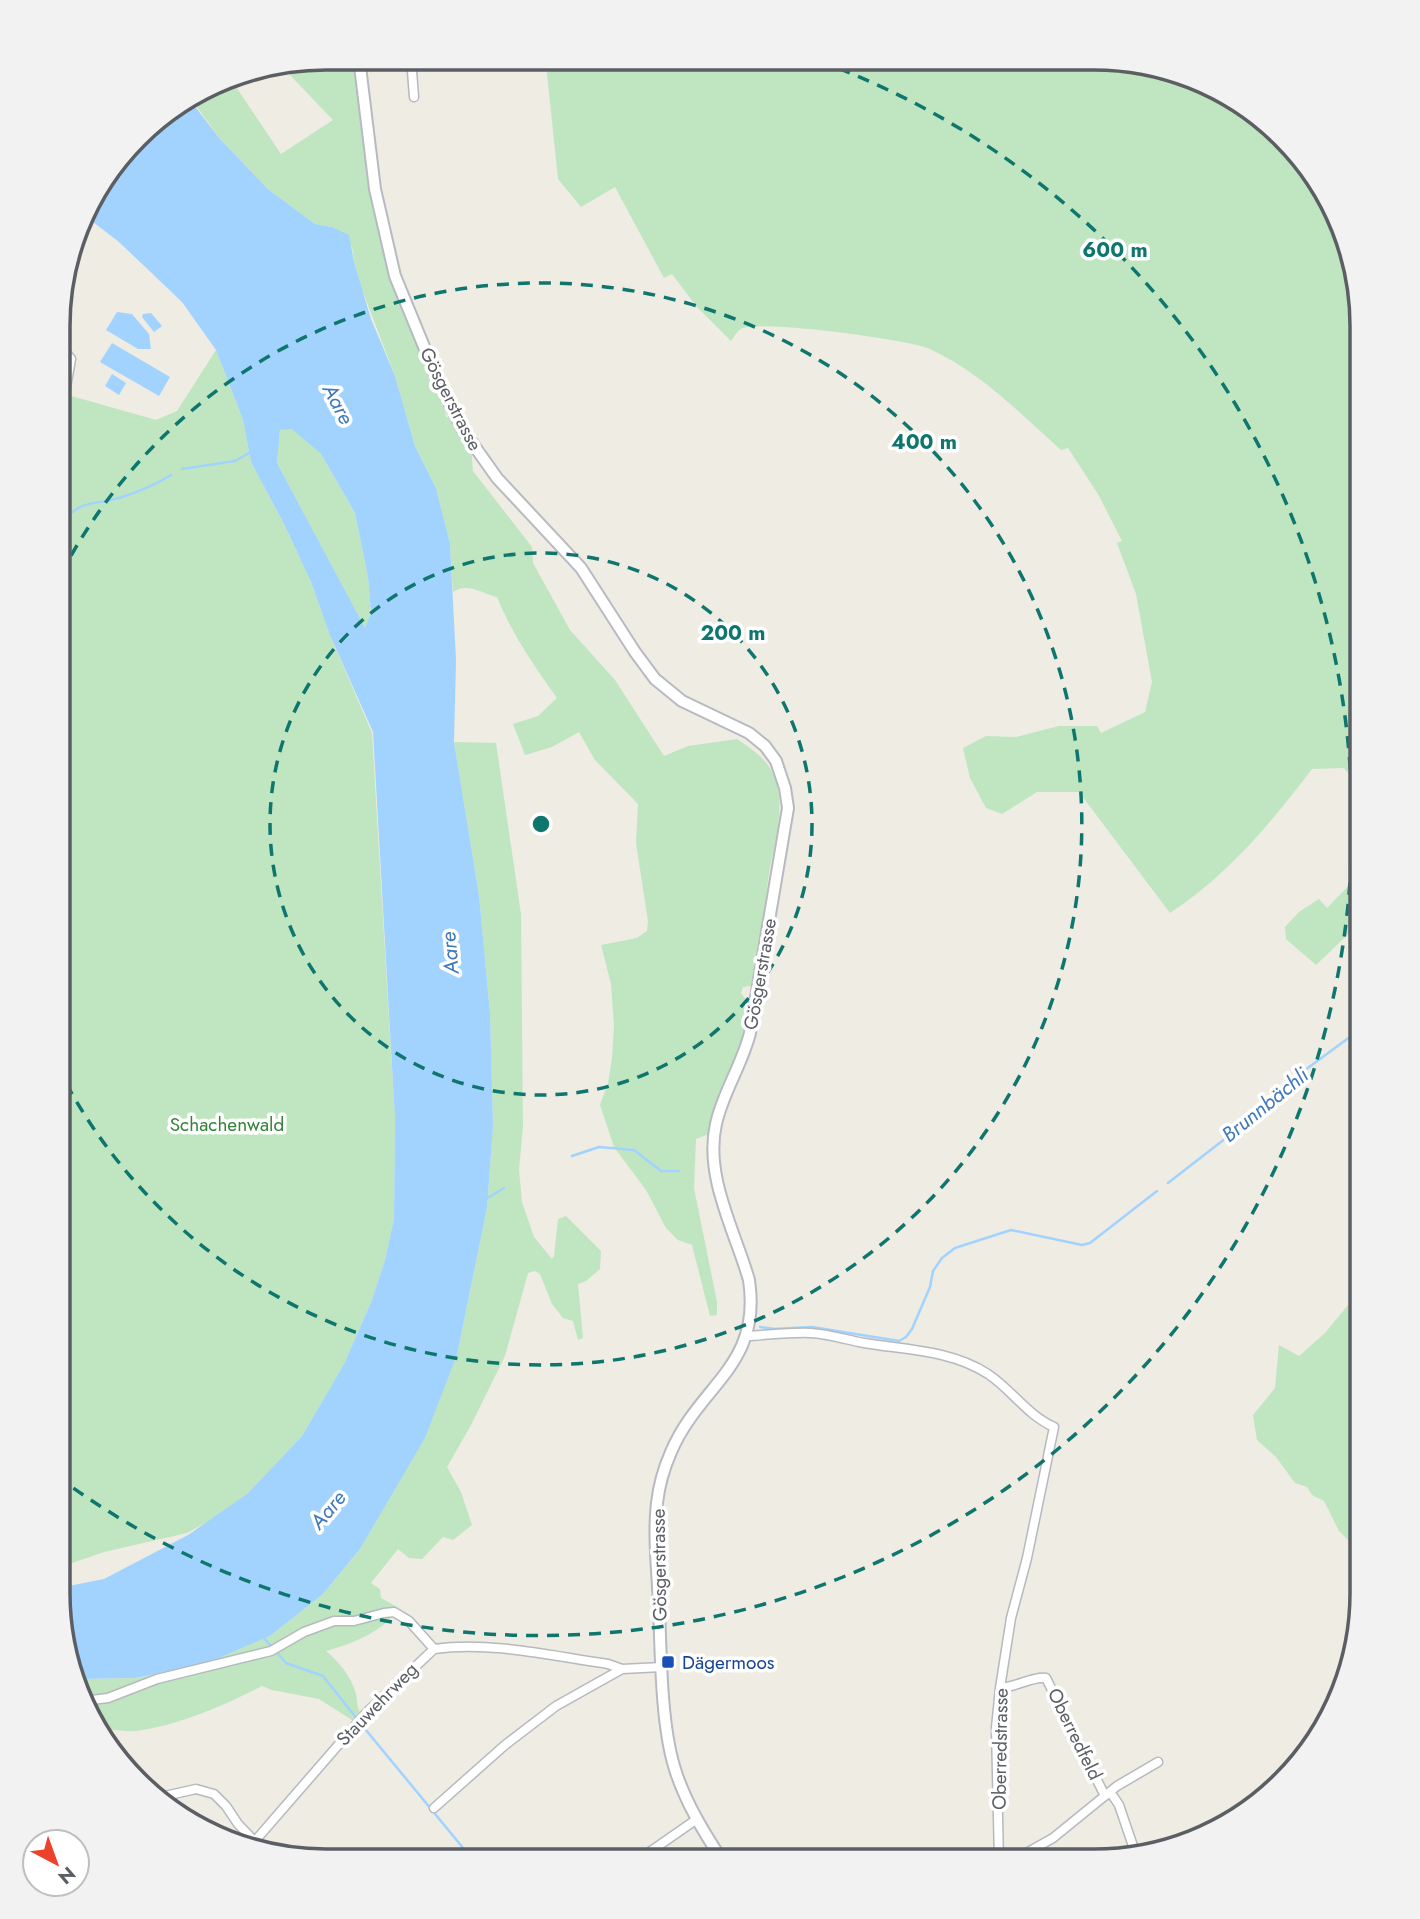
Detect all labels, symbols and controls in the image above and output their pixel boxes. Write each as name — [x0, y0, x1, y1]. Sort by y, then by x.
text: 600 m — [1082, 235, 1148, 265]
street label: Gösgerstrasse — [413, 343, 489, 456]
water label: Aare — [314, 377, 361, 430]
text: 400 m — [891, 427, 957, 457]
text: 200 m — [700, 618, 766, 648]
centre of rings — [529, 812, 553, 836]
street label: Gösgerstrasse — [737, 916, 783, 1032]
water label: Aare — [433, 930, 467, 976]
water label: Brunnbächli — [1215, 1060, 1315, 1149]
park label: Schachenwald — [170, 1111, 284, 1138]
water label: Aare — [302, 1484, 353, 1537]
street label: Gösgerstrasse — [645, 1508, 673, 1622]
place label: Dägermoos — [682, 1649, 775, 1676]
marker: Dägermoos — [660, 1654, 676, 1670]
street label: Stauwehrweg — [330, 1656, 424, 1752]
street label: Oberredfeld — [1041, 1683, 1109, 1785]
street label: Oberredstrasse — [985, 1688, 1015, 1810]
north arrow — [21, 1828, 91, 1898]
text: N — [52, 1860, 81, 1891]

